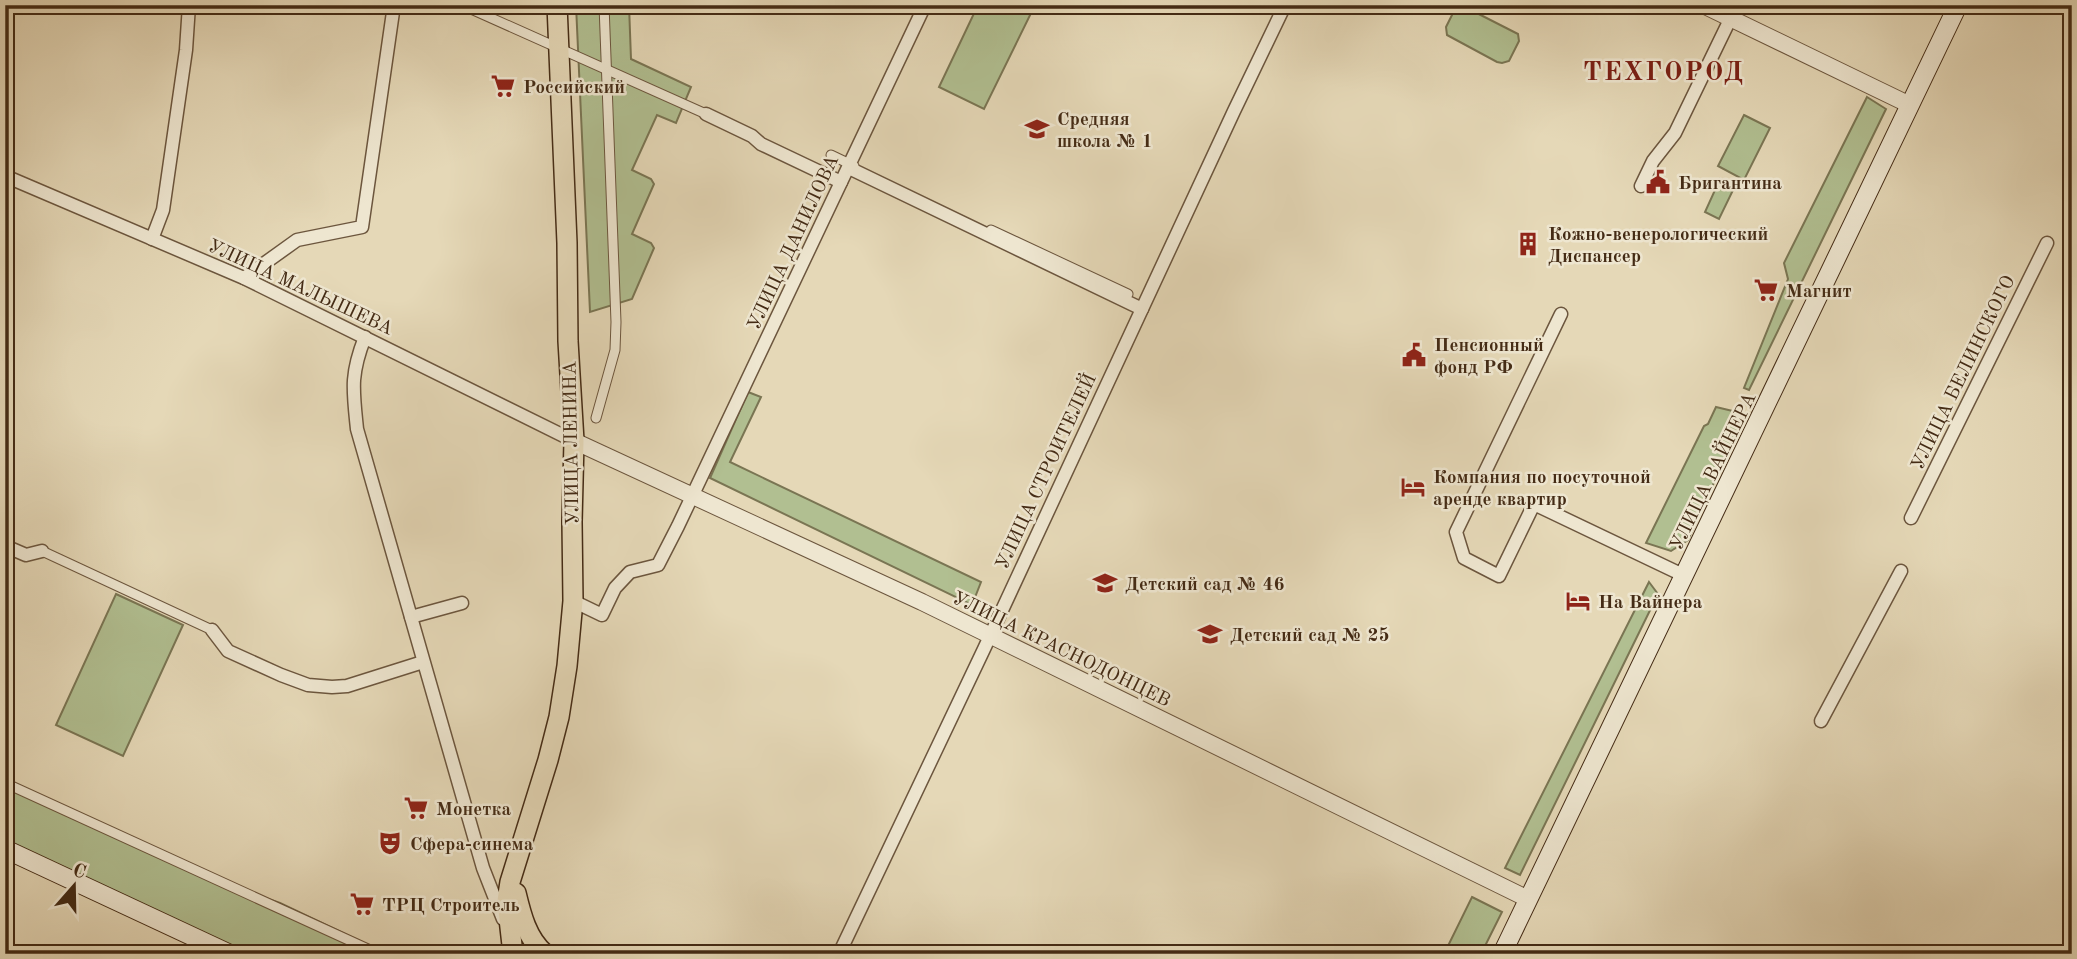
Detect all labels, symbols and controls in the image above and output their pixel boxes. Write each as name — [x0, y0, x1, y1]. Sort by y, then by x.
district label: ТЕХГОРОД — [1583, 60, 1745, 86]
supermarket icon: Российский — [489, 72, 517, 100]
place label: Российский — [523, 79, 625, 98]
place label: Средняя школа № 1 — [1057, 111, 1153, 152]
school or university icon: Средняя школа № 1 — [1023, 115, 1051, 143]
street label: УЛИЦА ДАНИЛОВА — [745, 152, 843, 333]
public building icon: Бригантина — [1644, 168, 1672, 196]
place label: Бригантина — [1678, 175, 1782, 194]
place label: Кожно-венерологический Диспансер — [1548, 226, 1769, 267]
building icon: Кожно-венерологический Диспансер — [1514, 230, 1542, 258]
street label: УЛИЦА МАЛЫШЕВА — [204, 237, 396, 340]
street label: УЛИЦА БЕЛИНСКОГО — [1909, 273, 2020, 473]
supermarket icon: Магнит — [1752, 276, 1780, 304]
place label: Магнит — [1786, 283, 1852, 302]
place label: Пенсионный фонд РФ — [1434, 337, 1544, 378]
public building icon: Пенсионный фонд РФ — [1400, 341, 1428, 369]
street label: УЛИЦА ЛЕНИНА — [562, 360, 583, 525]
street label: УЛИЦА СТРОИТЕЛЕЙ — [990, 369, 1101, 573]
street label: УЛИЦА ВАЙНЕРА — [1664, 388, 1761, 554]
place label: Компания по посуточной аренде квартир — [1433, 469, 1651, 510]
hotel icon: Компания по посуточной аренде квартир — [1399, 473, 1427, 501]
school or university icon: Детский сад № 46 — [1091, 569, 1119, 597]
place label: Детский сад № 46 — [1125, 576, 1285, 595]
hotel icon: На Вайнера — [1564, 587, 1592, 615]
street label: УЛИЦА КРАСНОДОНЦЕВ — [949, 589, 1173, 711]
place label: На Вайнера — [1598, 594, 1703, 613]
school or university icon: Детский сад № 25 — [1196, 620, 1224, 648]
place label: Детский сад № 25 — [1230, 627, 1390, 646]
supermarket icon: Монетка — [402, 794, 430, 822]
place label: Монетка — [436, 801, 511, 820]
theatre icon: Сфера-синема — [376, 829, 404, 857]
place label: Сфера-синема — [410, 836, 534, 855]
north arrow — [38, 850, 108, 920]
text: С — [70, 861, 88, 883]
supermarket icon: ТРЦ Строитель — [348, 890, 376, 918]
place label: ТРЦ Строитель — [382, 897, 520, 916]

